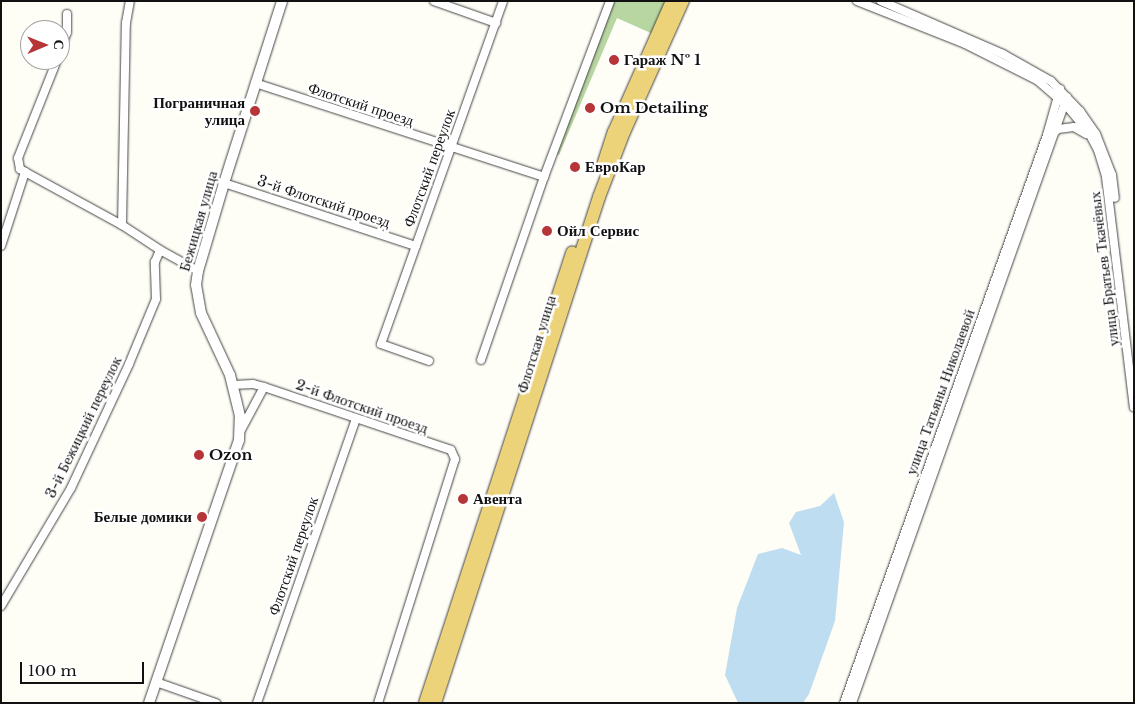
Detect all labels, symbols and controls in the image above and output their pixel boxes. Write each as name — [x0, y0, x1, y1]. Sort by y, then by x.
north arrow — [20, 20, 70, 70]
text: С — [50, 40, 68, 50]
place label: Гараж № 1 — [624, 51, 701, 69]
marker: Гараж № 1 — [608, 54, 620, 66]
street label: Флотский проезд — [306, 78, 416, 130]
place label: Пограничная улица — [153, 93, 245, 128]
place label: Om Detailing — [600, 99, 708, 117]
marker: Om Detailing — [584, 102, 596, 114]
marker: Пограничная улица — [249, 105, 261, 117]
street label: Флотский переулок — [399, 106, 459, 230]
place label: ЕвроКар — [585, 158, 645, 176]
marker: ЕвроКар — [569, 161, 581, 173]
street label: Бежицкая улица — [175, 169, 221, 273]
street label: 3-й Флотский проезд — [255, 171, 393, 231]
street label: улица Братьев Ткачёвых — [1086, 191, 1122, 347]
place label: Ойл Сервис — [557, 222, 639, 240]
marker: Ойл Сервис — [541, 225, 553, 237]
street label: Флотская улица — [513, 293, 559, 395]
street label: улица Татьяны Николаевой — [902, 307, 978, 477]
street label: 3-й Бежицкий переулок — [41, 353, 125, 501]
street label: 2-й Флотский проезд — [293, 375, 431, 437]
place label: Ozon — [209, 446, 252, 464]
marker: Ozon — [193, 449, 205, 461]
place label: Авента — [473, 490, 522, 508]
marker: Авента — [457, 493, 469, 505]
street label: Флотский переулок — [264, 494, 322, 618]
place label: Белые домики — [94, 508, 192, 526]
marker: Белые домики — [196, 511, 208, 523]
scale bar — [22, 652, 146, 684]
text: 100 m — [28, 661, 77, 680]

